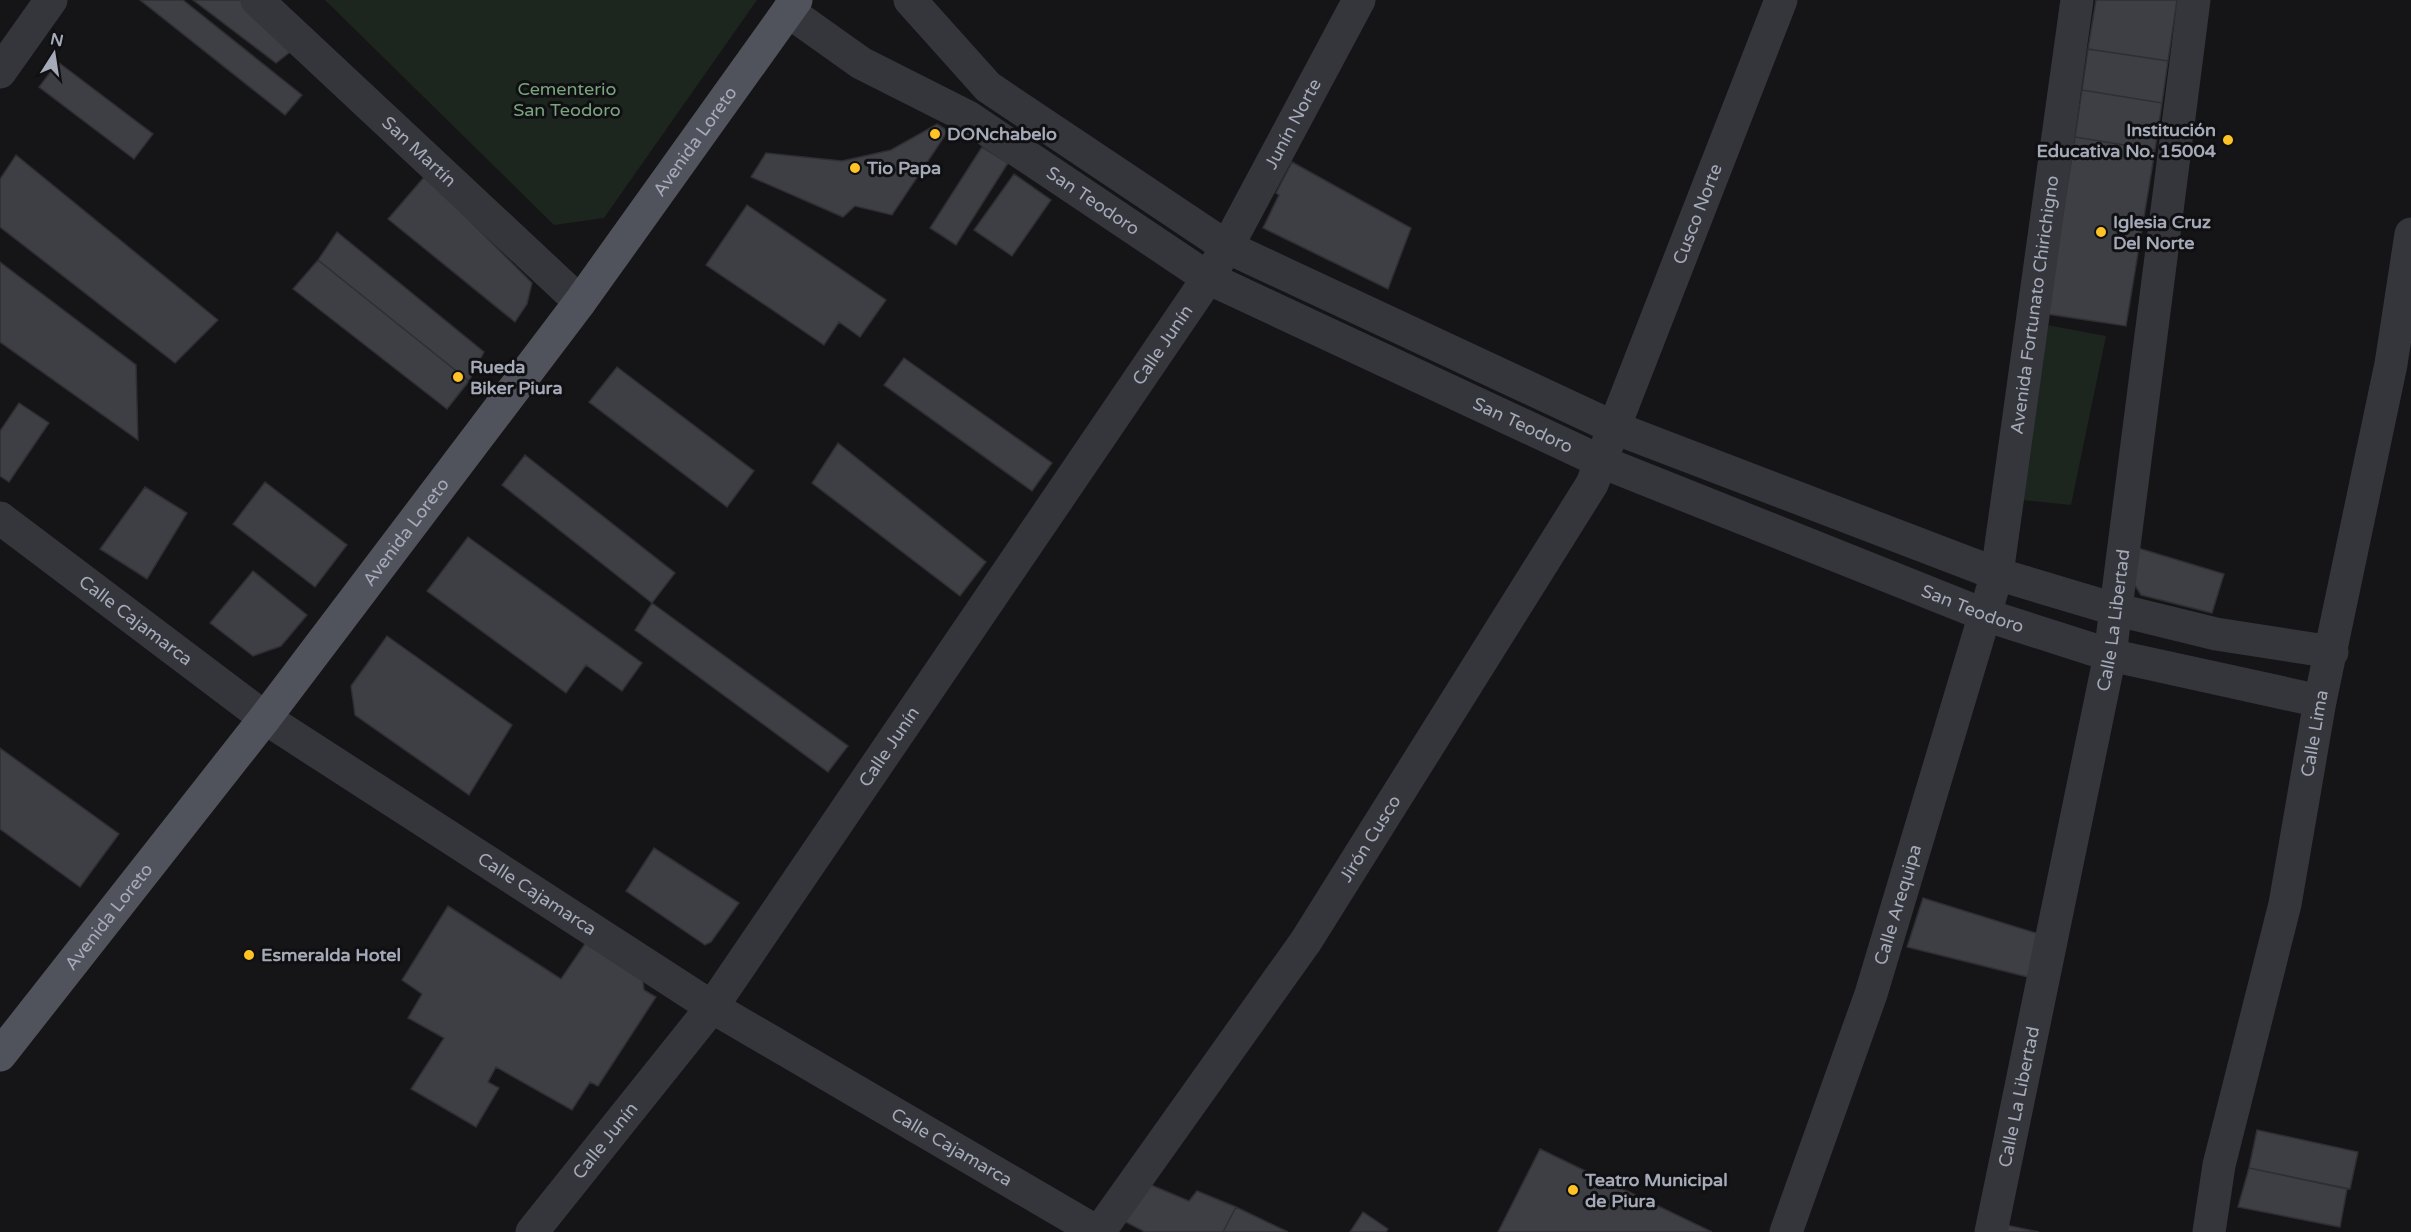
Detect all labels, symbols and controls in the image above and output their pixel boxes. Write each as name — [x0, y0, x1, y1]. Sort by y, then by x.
north arrow — [24, 24, 84, 84]
text: N — [49, 29, 65, 51]
street label: Junín Norte — [1260, 75, 1326, 173]
park label: Cementerio San Teodoro — [513, 78, 621, 121]
street label: Avenida Loreto — [648, 82, 742, 201]
street label: San Martín — [377, 112, 461, 192]
place label: Institución Educativa No. 15004 — [2037, 119, 2217, 162]
place label: DONchabelo — [947, 123, 1057, 145]
marker: DONchabelo — [928, 127, 942, 141]
marker: Institución Educativa No. 15004 — [2221, 133, 2235, 147]
place label: Tio Papa — [866, 157, 941, 179]
marker: Tio Papa — [848, 161, 862, 175]
street label: Cusco Norte — [1668, 161, 1727, 267]
street label: San Teodoro — [1042, 162, 1144, 240]
street label: Avenida Fortunato Chirichigno — [2006, 174, 2063, 436]
place label: Iglesia Cruz Del Norte — [2113, 211, 2211, 254]
marker: Iglesia Cruz Del Norte — [2094, 225, 2108, 239]
street label: Calle Junín — [1127, 301, 1198, 389]
place label: Rueda Biker Piura — [470, 356, 563, 399]
marker: Rueda Biker Piura — [451, 370, 465, 384]
street label: San Teodoro — [1469, 392, 1576, 458]
street label: Avenida Loreto — [358, 474, 454, 590]
street label: Calle La Libertad — [2092, 548, 2134, 693]
street label: Calle Cajamarca — [74, 570, 197, 670]
street label: San Teodoro — [1918, 580, 2027, 638]
street label: Calle Lima — [2296, 688, 2333, 779]
street label: Calle Junín — [854, 702, 924, 791]
street label: Jirón Cusco — [1335, 791, 1406, 886]
street label: Calle Arequipa — [1869, 842, 1926, 968]
street label: Calle Cajamarca — [474, 848, 601, 940]
street label: Avenida Loreto — [60, 859, 158, 975]
place label: Esmeralda Hotel — [261, 944, 401, 966]
marker: Esmeralda Hotel — [242, 948, 256, 962]
street label: Calle La Libertad — [1994, 1024, 2044, 1169]
street label: Calle Junín — [568, 1098, 643, 1184]
street label: Calle Cajamarca — [887, 1103, 1016, 1191]
place label: Teatro Municipal de Piura — [1584, 1169, 1728, 1212]
marker: Teatro Municipal de Piura — [1566, 1183, 1580, 1197]

